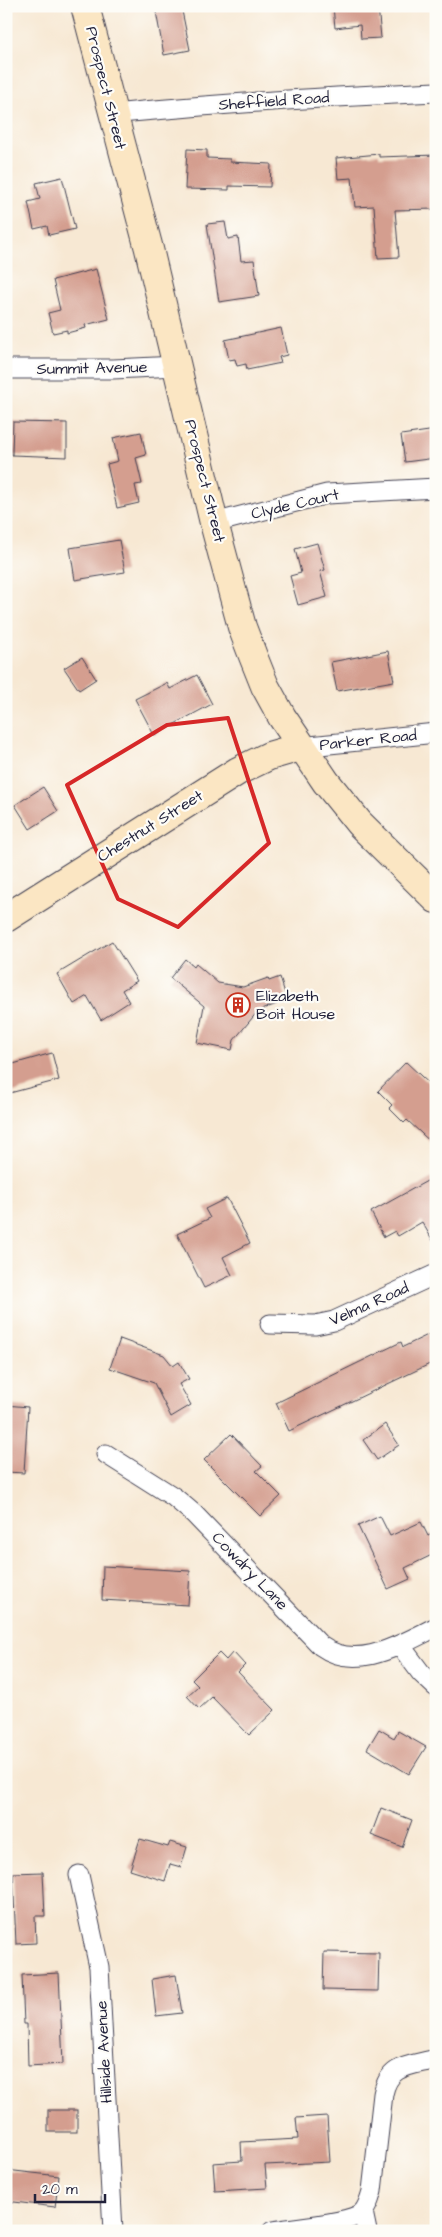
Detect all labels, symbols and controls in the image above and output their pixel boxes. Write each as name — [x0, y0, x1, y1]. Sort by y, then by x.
street label: Prospect Street — [80, 24, 132, 152]
street label: Sheffield Road — [218, 86, 330, 116]
street label: Summit Avenue — [37, 356, 148, 380]
street label: Prospect Street — [179, 417, 231, 545]
street label: Clyde Court — [249, 483, 342, 526]
street label: Parker Road — [318, 724, 418, 756]
street label: Chestnut Street — [93, 784, 207, 867]
place label: Elizabeth Boit House — [256, 985, 336, 1025]
building icon: Elizabeth Boit House — [225, 992, 251, 1018]
street label: Velma Road — [326, 1277, 412, 1331]
street label: Cowdry Lane — [206, 1527, 293, 1616]
street label: Hillside Avenue — [90, 2000, 118, 2104]
scale bar — [35, 2172, 105, 2204]
text: 20 m — [42, 2179, 78, 2200]

